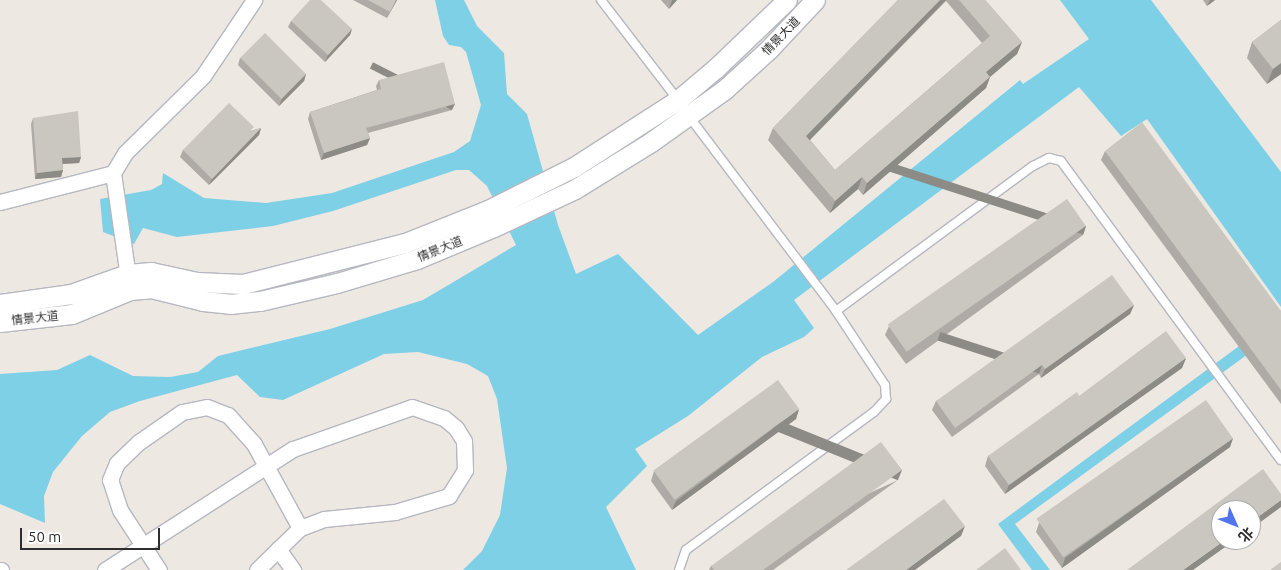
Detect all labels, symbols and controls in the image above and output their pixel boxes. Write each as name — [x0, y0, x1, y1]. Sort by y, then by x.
street label: 情景大道 — [759, 14, 803, 58]
street label: 情景大道 — [415, 233, 465, 265]
street label: 情景大道 — [10, 308, 60, 328]
north arrow — [1211, 500, 1261, 550]
scale bar — [22, 518, 162, 550]
text: 北 — [1235, 524, 1257, 545]
text: 50 m — [28, 528, 61, 545]

